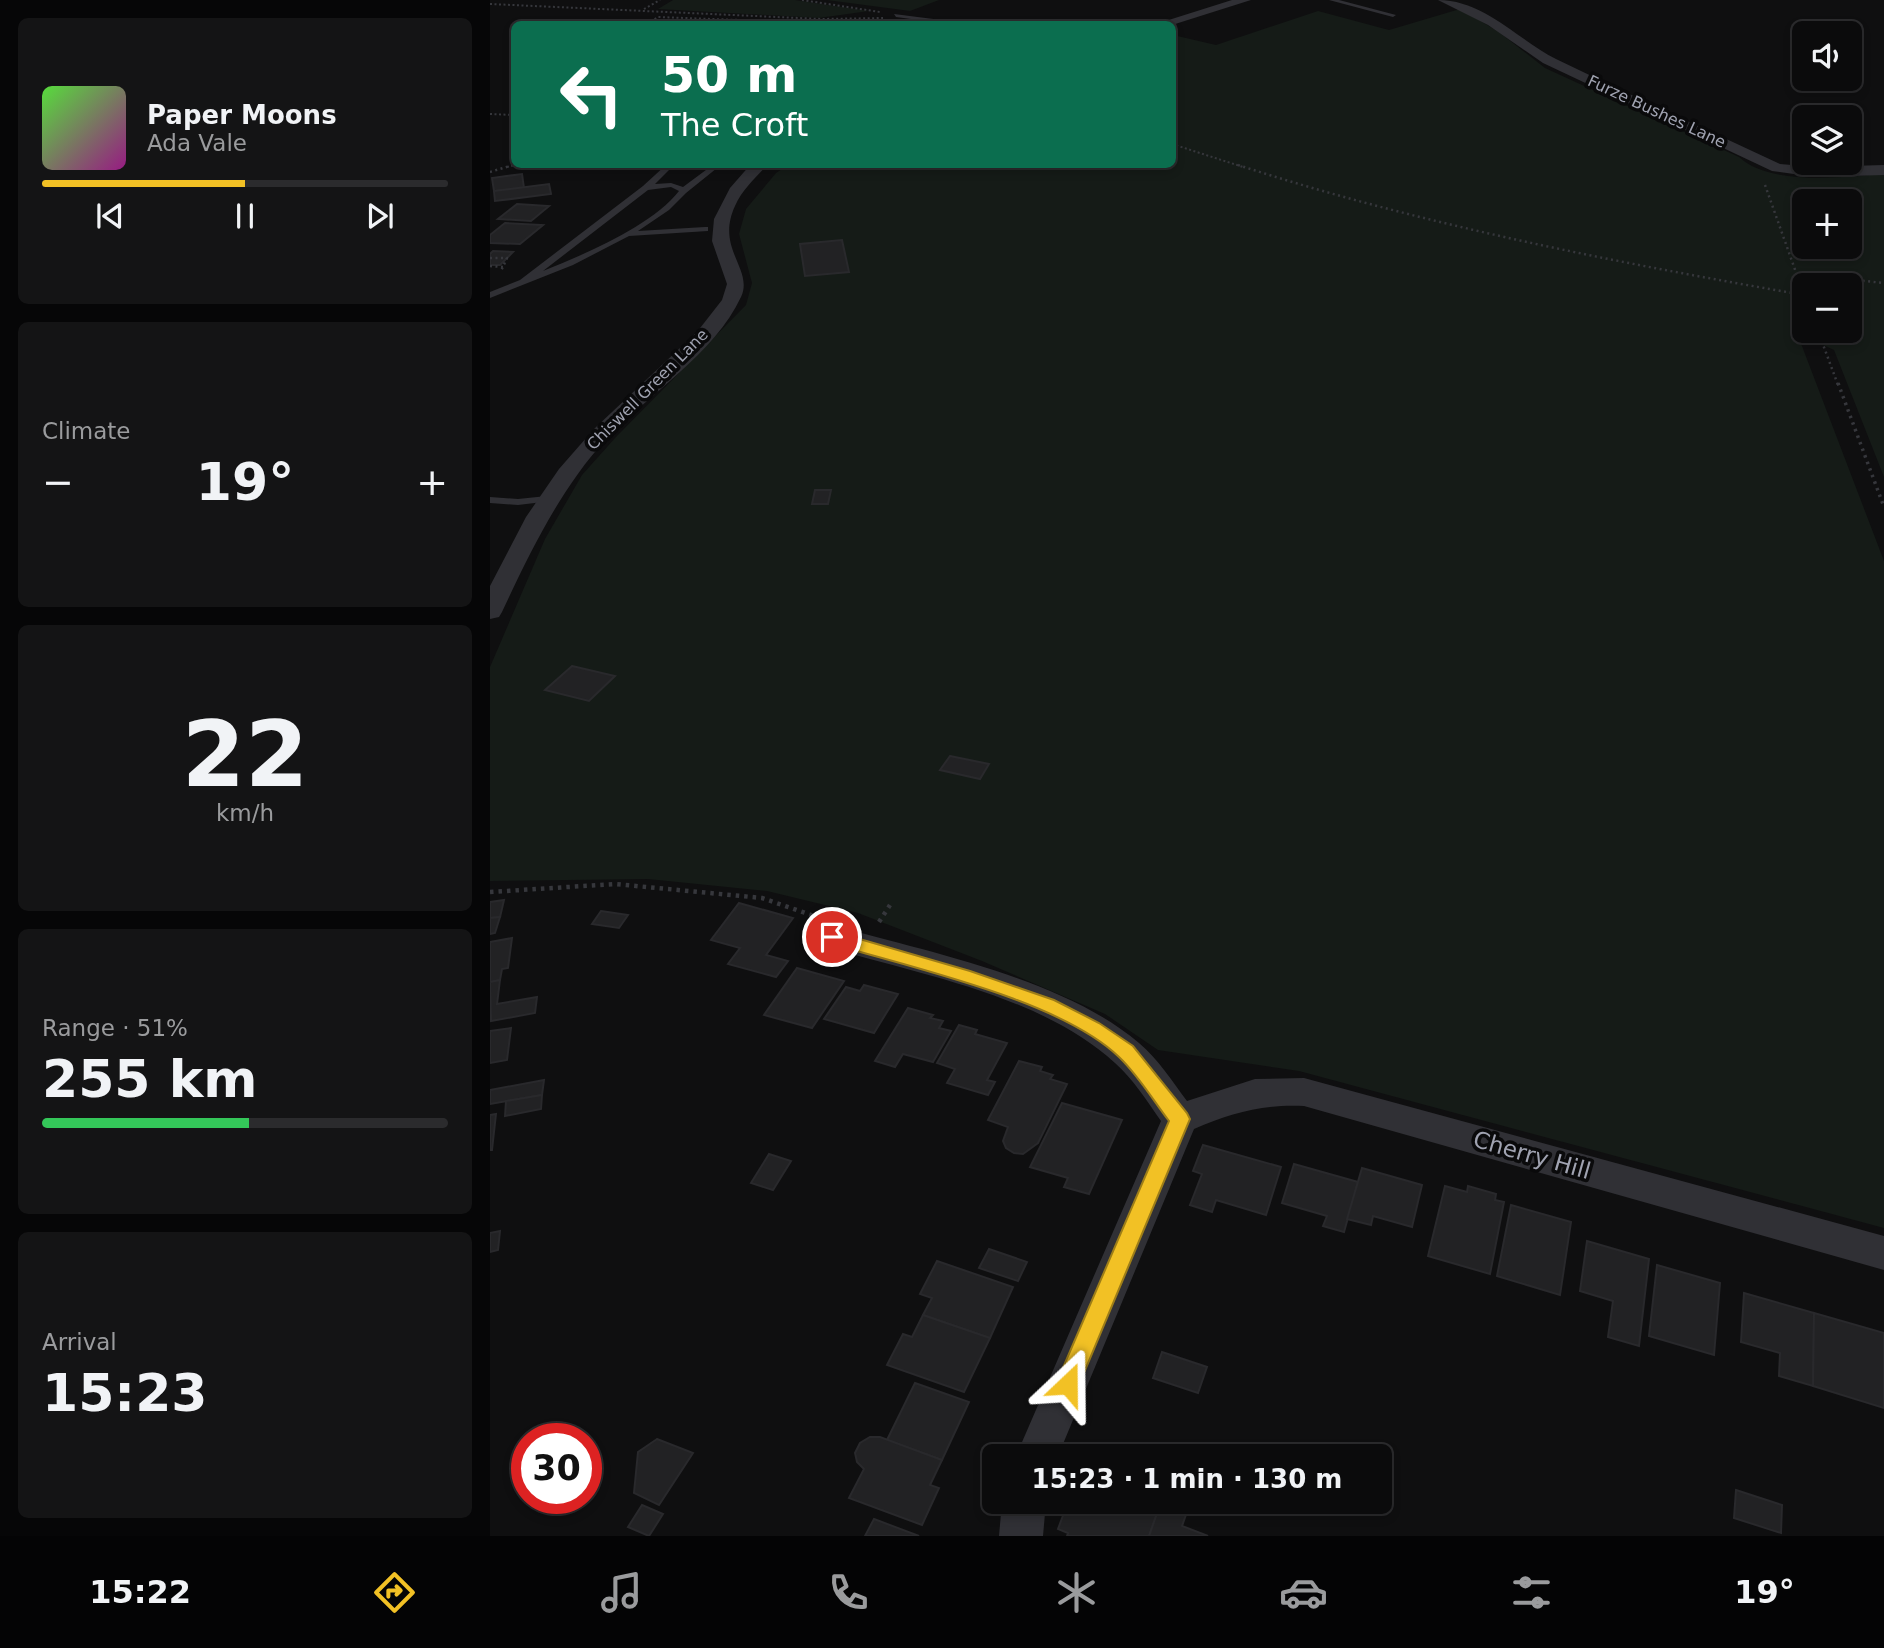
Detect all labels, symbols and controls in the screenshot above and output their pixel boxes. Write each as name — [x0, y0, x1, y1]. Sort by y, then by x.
map controls — [1792, 21, 1862, 343]
button: sound — [1792, 21, 1862, 91]
text: 50 m — [661, 47, 797, 104]
icon: left — [546, 49, 637, 140]
street label: Furze Bushes Lane — [1585, 71, 1729, 152]
text: Paper Moons — [147, 100, 337, 130]
button: layers — [1792, 105, 1862, 175]
text: The Croft — [661, 106, 808, 144]
text: Ada Vale — [147, 130, 247, 156]
button: + — [1792, 189, 1862, 259]
icon: previous — [91, 197, 129, 235]
icon: pause — [226, 197, 264, 235]
icon: next — [361, 197, 399, 235]
button: − — [1792, 273, 1862, 343]
street label: Chiswell Green Lane — [583, 325, 712, 454]
text: Climate — [42, 418, 131, 444]
text: 19° — [196, 452, 294, 512]
text: − — [42, 460, 74, 504]
text: + — [416, 460, 448, 504]
text: 22 — [182, 702, 308, 807]
text: km/h — [216, 800, 274, 826]
pin — [802, 907, 862, 967]
icon: arrive — [813, 918, 851, 956]
text: Range · 51% — [42, 1015, 188, 1041]
text: 255 km — [42, 1049, 257, 1109]
street label: Cherry Hill — [1470, 1126, 1594, 1184]
text: Arrival — [42, 1329, 117, 1355]
position arrow — [1031, 1347, 1105, 1421]
text: 15:23 — [42, 1363, 208, 1423]
speed limit sign: 30 — [511, 1423, 602, 1514]
text: 15:23 · 1 min · 130 m — [1032, 1464, 1342, 1494]
icon: directions — [370, 1568, 419, 1617]
icon: music — [597, 1568, 646, 1617]
icon: phone — [824, 1568, 873, 1617]
icon: climate — [1052, 1568, 1101, 1617]
icon: car — [1279, 1568, 1328, 1617]
icon: filters — [1507, 1568, 1556, 1617]
text: 15:22 — [89, 1573, 191, 1611]
text: 19° — [1734, 1573, 1795, 1611]

